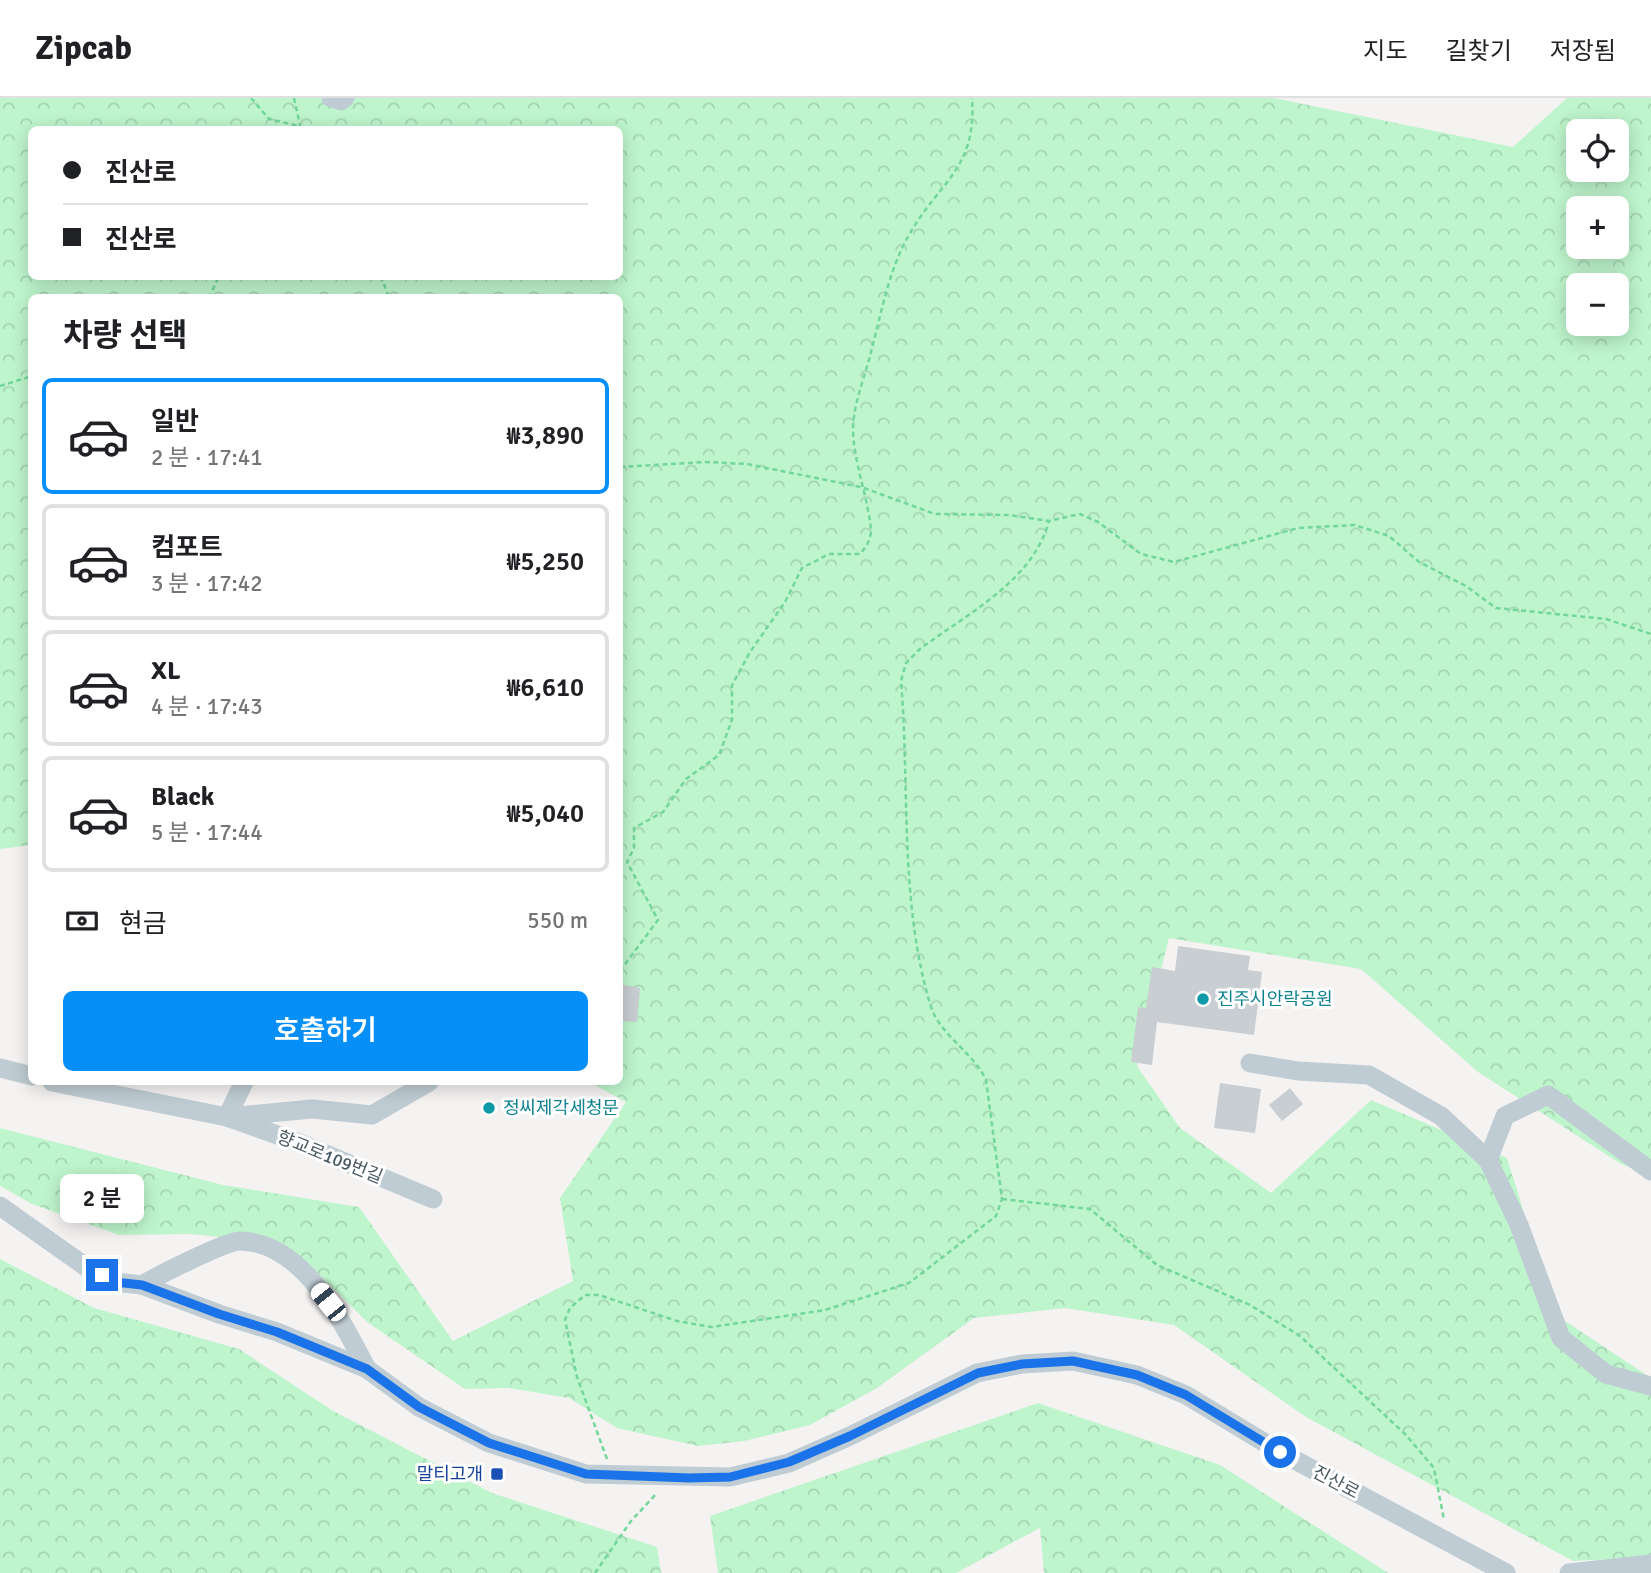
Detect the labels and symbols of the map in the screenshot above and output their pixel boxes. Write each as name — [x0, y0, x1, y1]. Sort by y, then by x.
place label: 진주시안락공원 — [1217, 988, 1333, 1010]
marker: 진주시안락공원 — [1195, 991, 1211, 1007]
place label: 정씨제각세청문 — [503, 1097, 619, 1119]
marker: 정씨제각세청문 — [481, 1100, 497, 1116]
street label: 향교로109번길 — [274, 1126, 386, 1188]
callout: 2 분 — [60, 1174, 144, 1222]
route end — [86, 1259, 118, 1291]
car — [307, 1279, 350, 1325]
route start — [1264, 1436, 1296, 1468]
street label: 진산로 — [1309, 1461, 1363, 1503]
place label: 말티고개 — [417, 1463, 483, 1485]
marker: 말티고개 — [489, 1466, 505, 1482]

